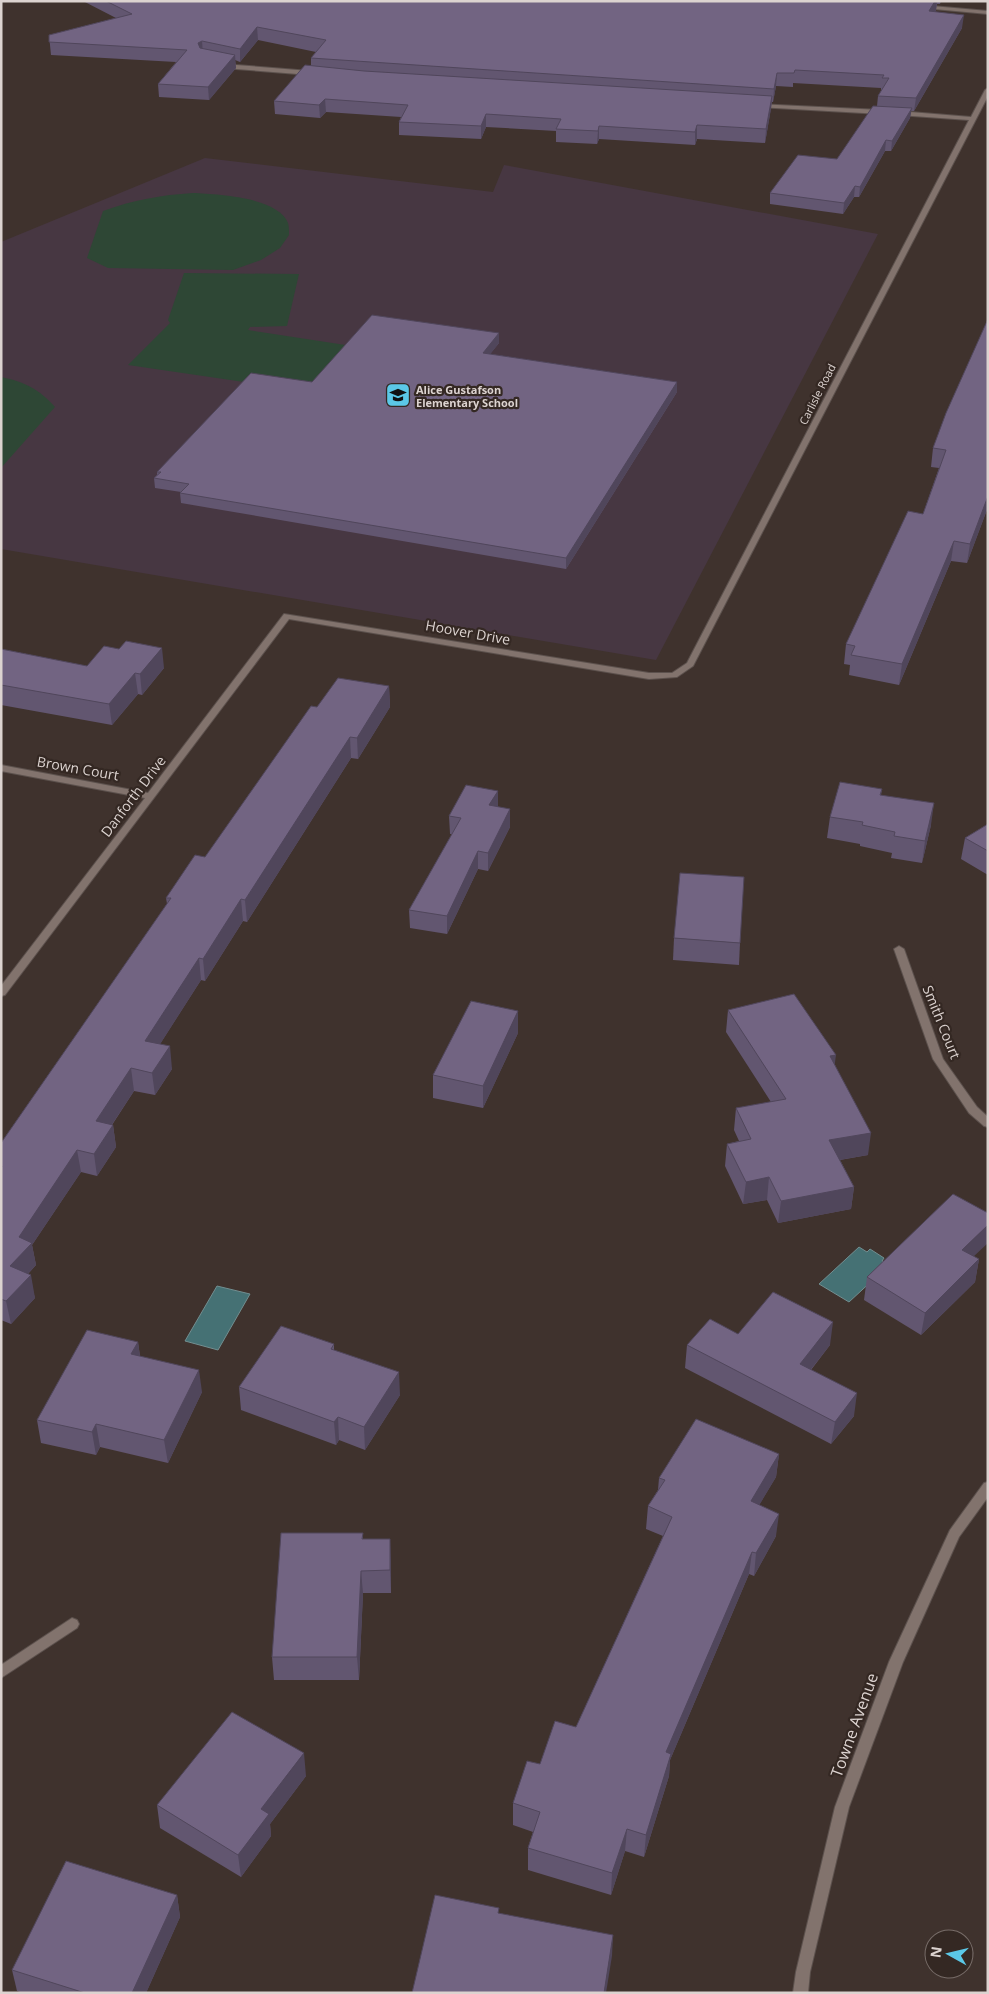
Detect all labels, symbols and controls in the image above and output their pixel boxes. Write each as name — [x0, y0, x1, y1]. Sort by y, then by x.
street label: Carlisle Road — [795, 361, 839, 427]
school or university icon: Alice Gustafson Elementary School — [385, 382, 411, 408]
place label: Alice Gustafson Elementary School — [416, 382, 518, 410]
street label: Hoover Drive — [424, 615, 512, 649]
street label: Brown Court — [36, 751, 120, 785]
street label: Danforth Drive — [96, 751, 170, 840]
street label: Smith Court — [919, 982, 965, 1062]
street label: Towne Avenue — [825, 1670, 883, 1780]
north arrow — [924, 1929, 974, 1979]
text: N — [925, 1945, 946, 1959]

